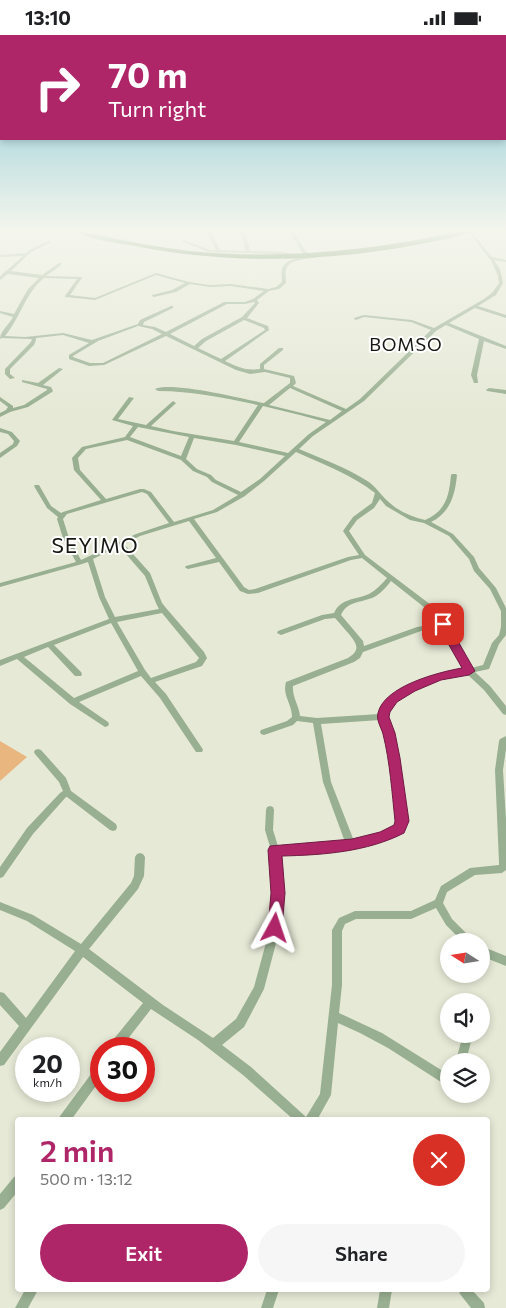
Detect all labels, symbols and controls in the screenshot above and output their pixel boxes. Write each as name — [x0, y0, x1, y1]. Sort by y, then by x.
text: 13:10 — [25, 6, 71, 29]
text: 70 m — [108, 52, 188, 95]
icon: right — [25, 55, 90, 120]
text: Turn right — [108, 95, 206, 122]
district label: BOMSO — [369, 333, 443, 355]
district label: SEYIMO — [51, 532, 139, 557]
pin — [422, 603, 464, 645]
icon: arrive — [429, 610, 457, 638]
position arrow — [248, 901, 300, 953]
north arrow — [440, 933, 490, 983]
map controls — [440, 933, 490, 1103]
button: sound — [440, 993, 490, 1043]
speed limit sign: 30 — [90, 1037, 155, 1102]
text: 20 — [32, 1048, 63, 1078]
button: layers — [440, 1053, 490, 1103]
text: km/h — [33, 1075, 62, 1089]
text: 2 min — [40, 1131, 114, 1168]
button: close — [413, 1134, 465, 1186]
text: 500 m · 13:12 — [40, 1169, 132, 1188]
button: Exit — [40, 1224, 248, 1282]
button: Share — [258, 1224, 465, 1282]

